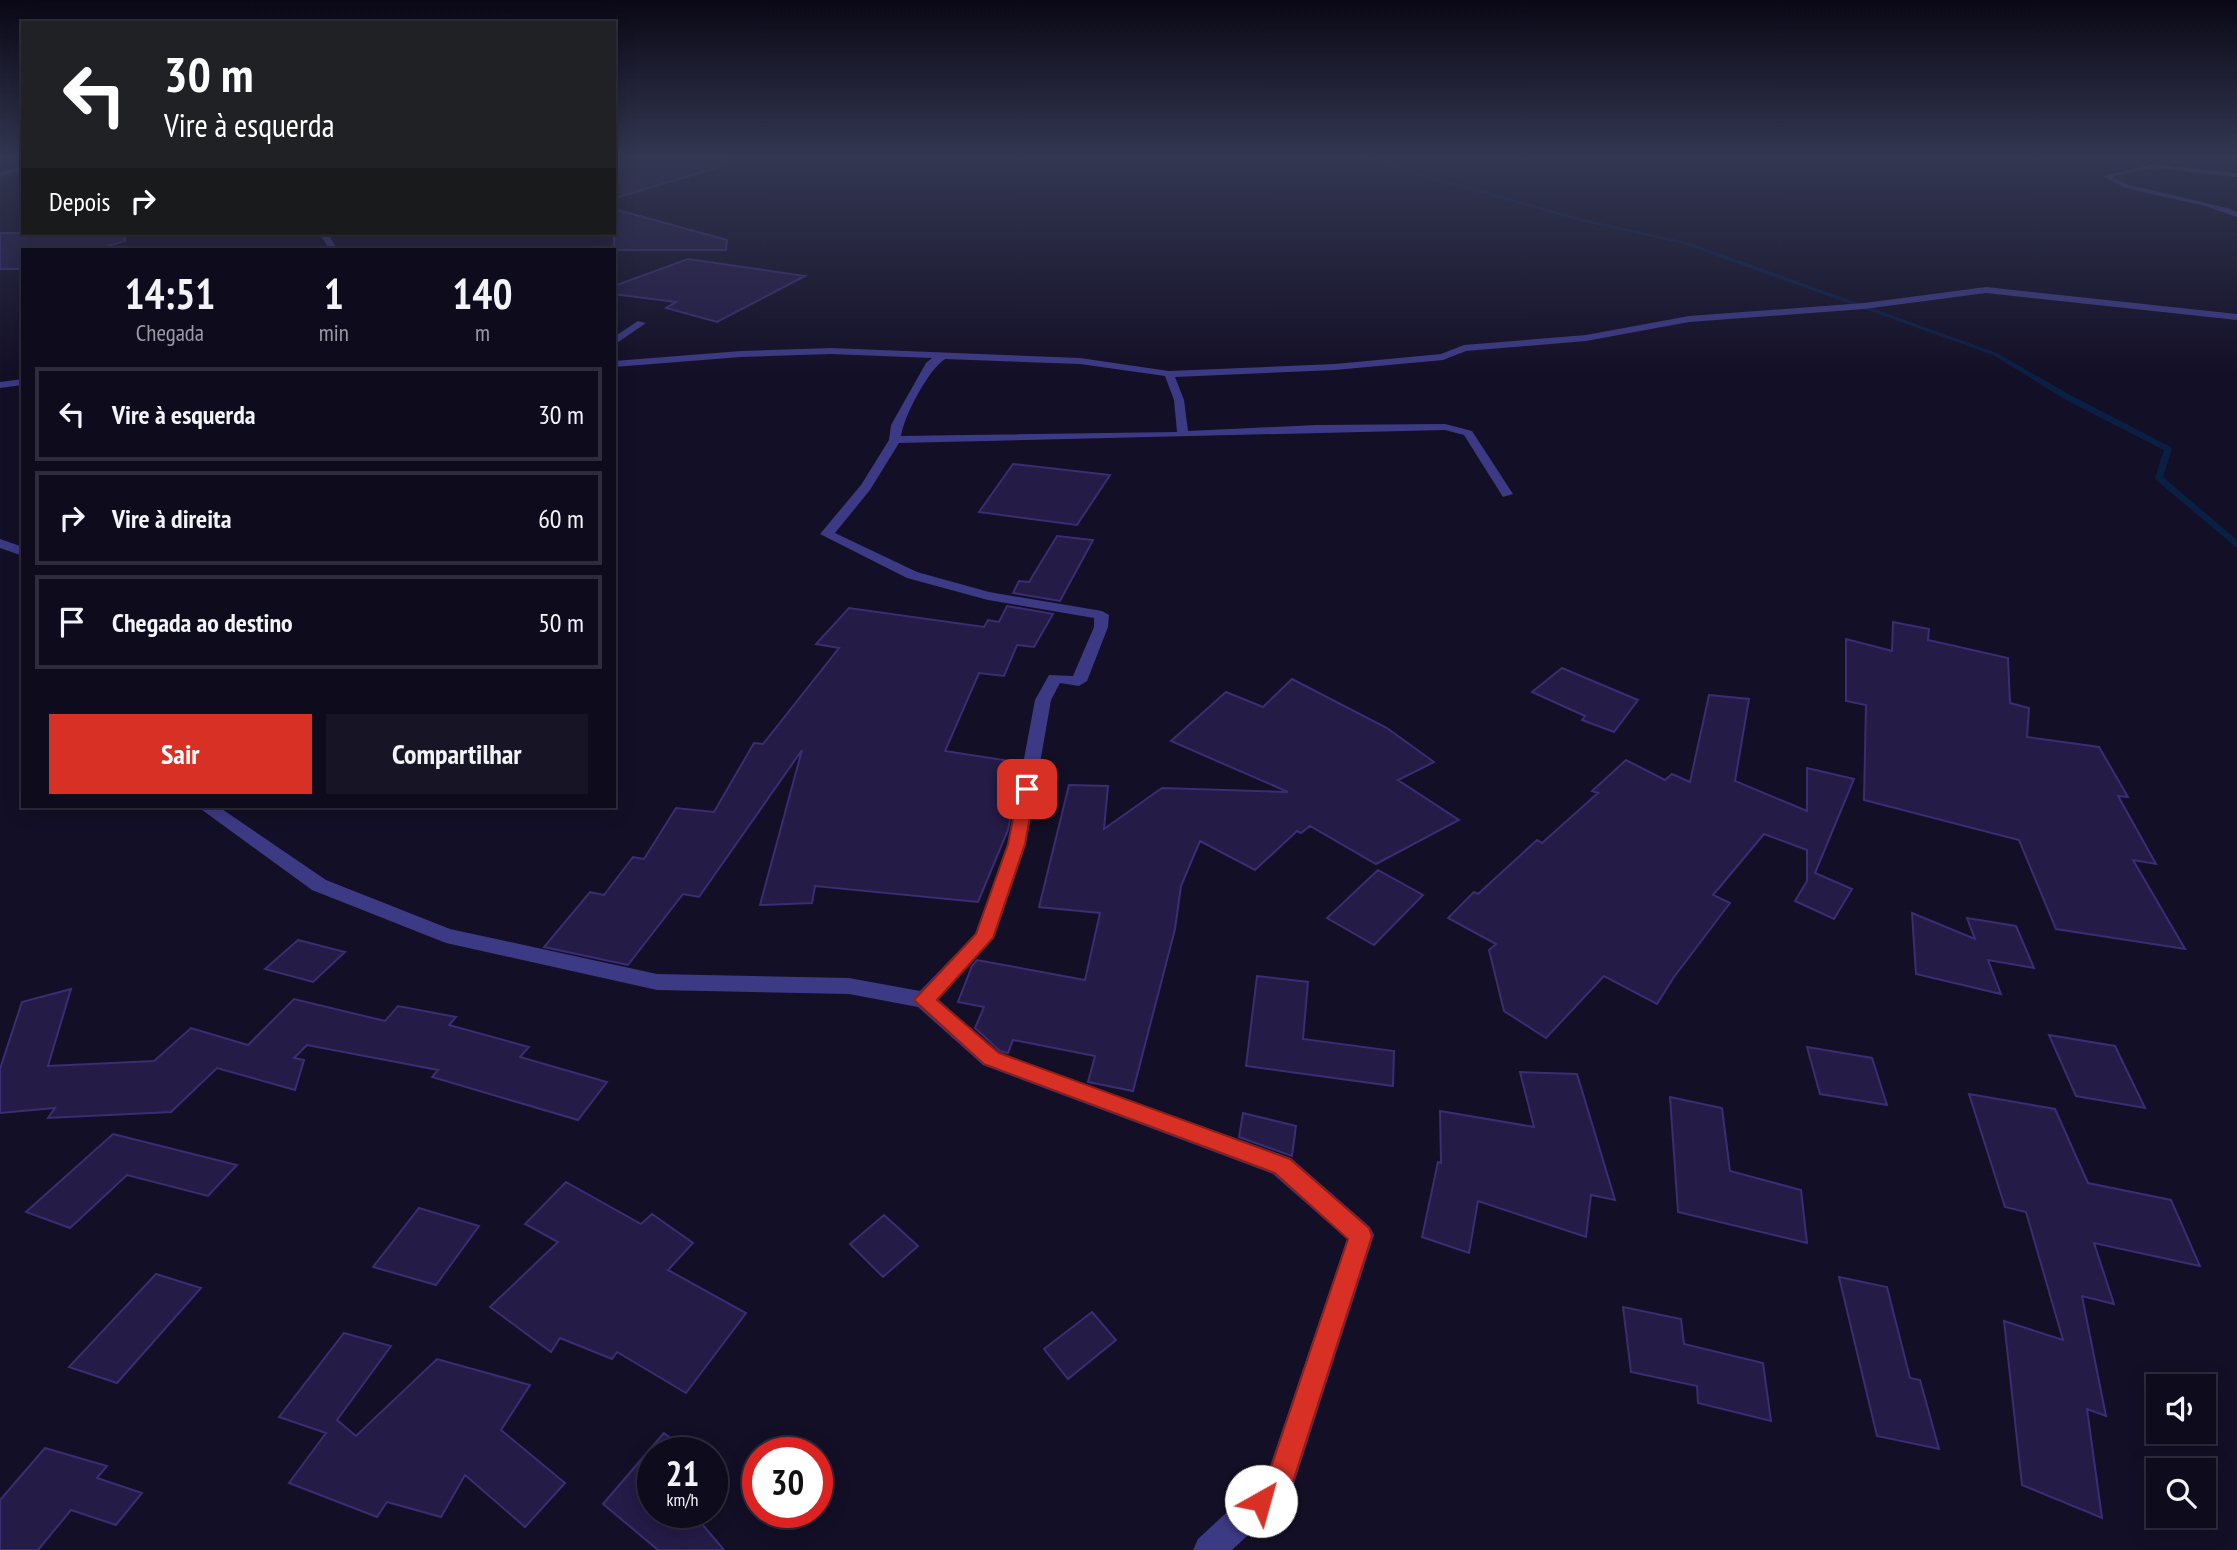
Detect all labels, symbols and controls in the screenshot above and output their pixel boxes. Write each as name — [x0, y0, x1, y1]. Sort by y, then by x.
text: 30 m — [164, 42, 253, 106]
icon: left — [49, 49, 140, 140]
text: Vire à esquerda — [164, 104, 335, 146]
icon: right — [124, 182, 162, 220]
text: Depois — [49, 185, 110, 218]
text: 14:51 — [124, 266, 215, 321]
text: 1 — [324, 266, 344, 321]
text: 140 — [452, 266, 513, 321]
text: Chegada — [136, 318, 204, 347]
text: min — [319, 318, 349, 347]
text: m — [475, 318, 490, 347]
icon: left — [53, 395, 91, 433]
text: Vire à esquerda — [112, 398, 255, 431]
text: 30 m — [538, 398, 584, 431]
icon: right — [53, 499, 91, 537]
text: Vire à direita — [112, 502, 231, 535]
text: 60 m — [538, 502, 584, 535]
icon: arrive — [53, 603, 91, 641]
text: Chegada ao destino — [112, 606, 293, 639]
text: 50 m — [538, 606, 584, 639]
button: Sair — [49, 714, 312, 794]
button: Compartilhar — [326, 714, 588, 794]
pin — [997, 759, 1057, 819]
icon: arrive — [1008, 770, 1046, 808]
map controls — [2146, 1374, 2216, 1528]
button: sound — [2146, 1374, 2216, 1444]
speed limit sign: 30 — [742, 1437, 833, 1528]
text: 21 — [666, 1450, 699, 1496]
button: search — [2146, 1458, 2216, 1528]
position arrow — [1224, 1464, 1298, 1538]
text: km/h — [667, 1488, 698, 1511]

